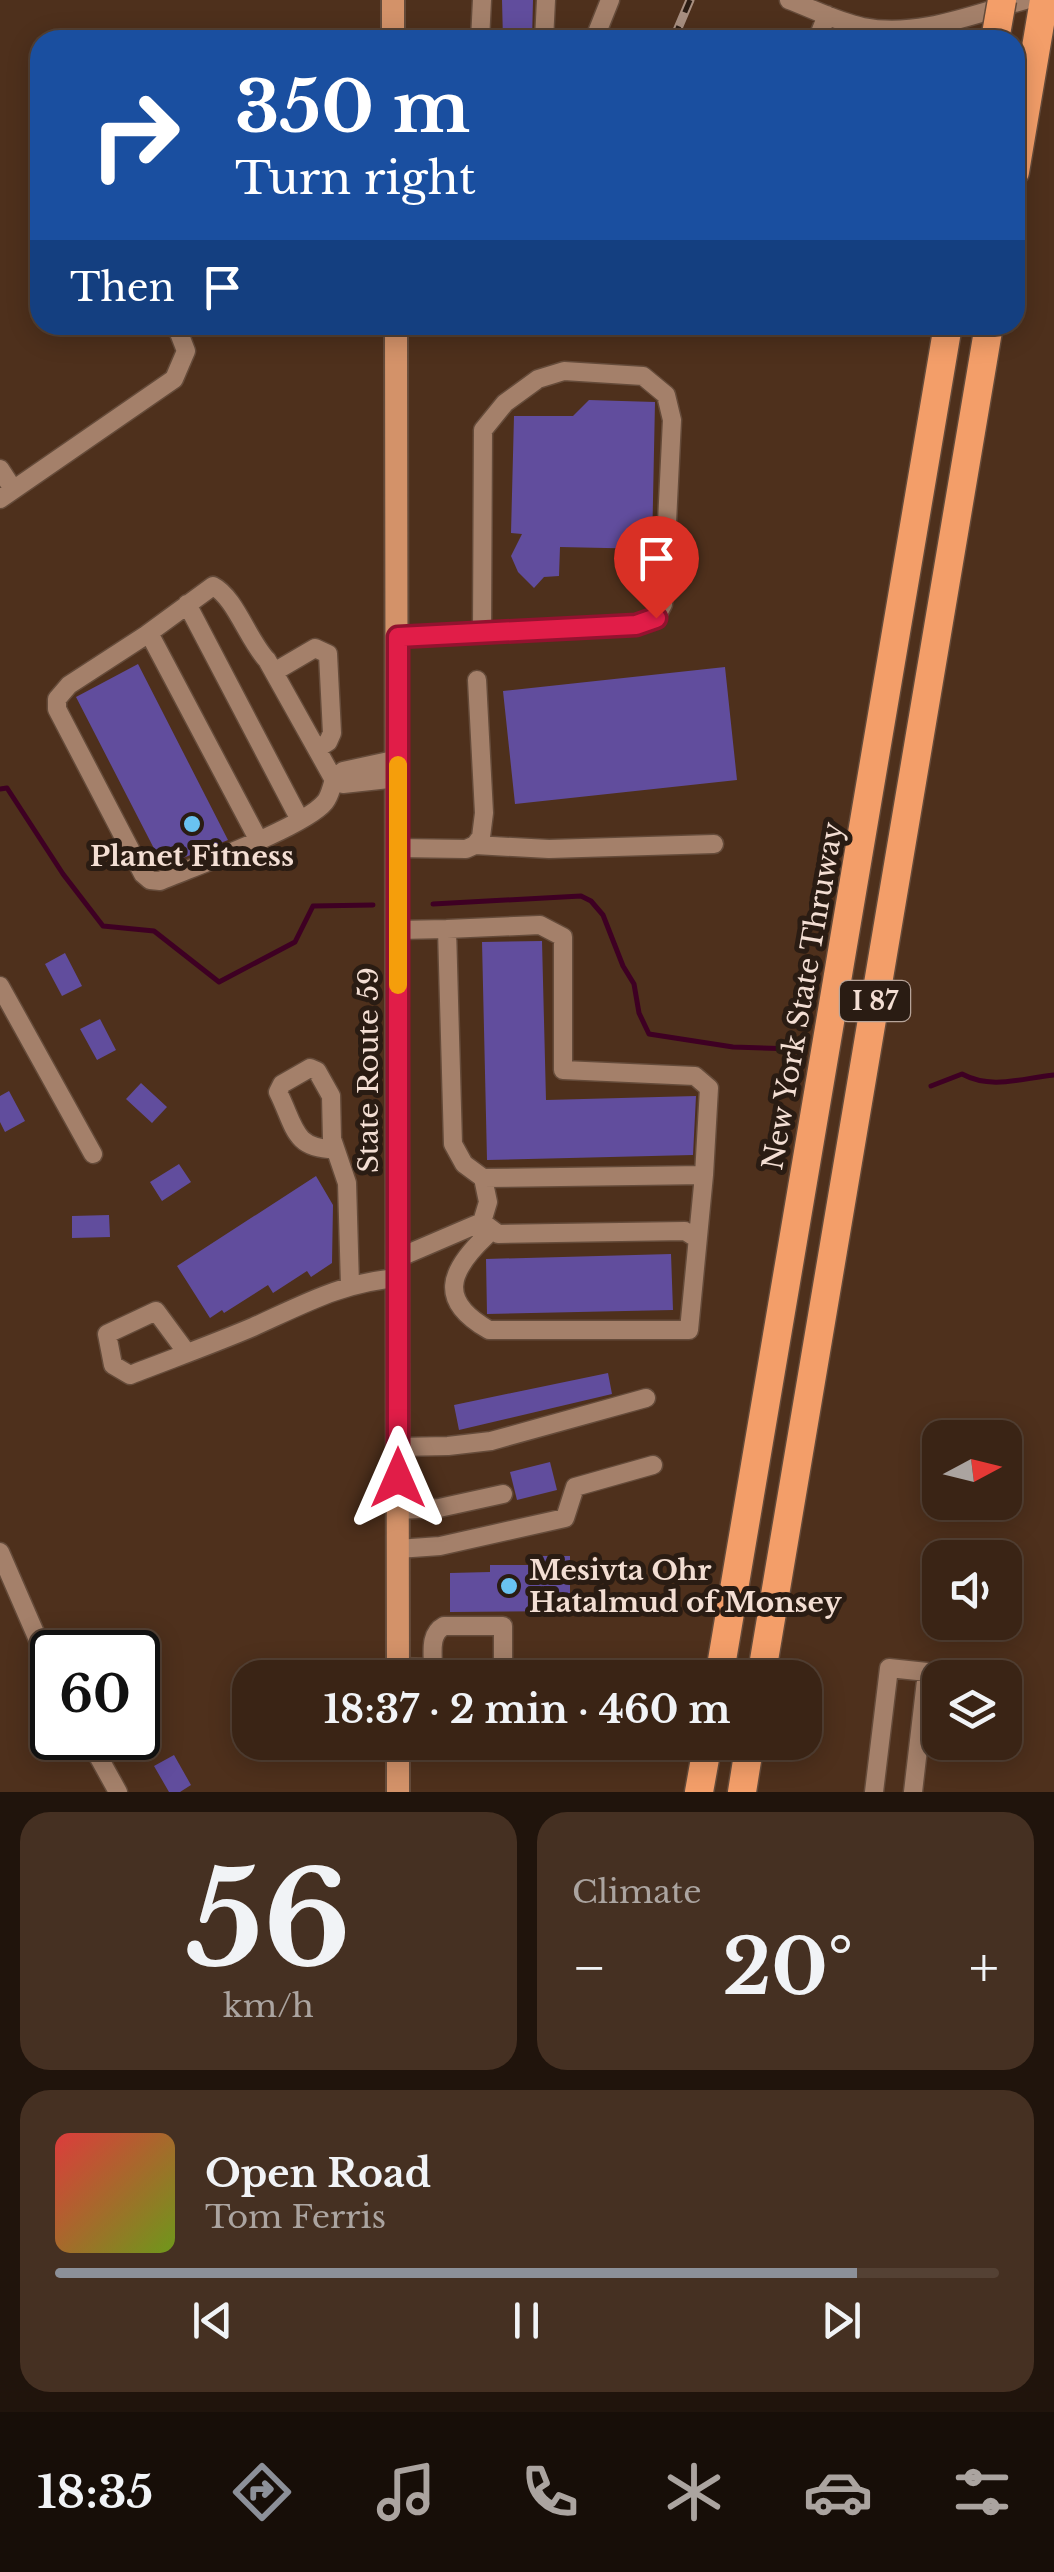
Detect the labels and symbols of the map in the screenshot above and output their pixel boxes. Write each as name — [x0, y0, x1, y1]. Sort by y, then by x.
pin — [614, 516, 699, 619]
marker: Planet Fitness — [181, 813, 203, 835]
street label: New York State Thruway — [755, 819, 851, 1173]
place label: Planet Fitness — [90, 839, 294, 874]
street label: State Route 59 — [351, 967, 386, 1173]
road number: I 87 — [840, 981, 910, 1021]
north arrow — [922, 1420, 1022, 1520]
position arrow — [346, 1426, 450, 1530]
place label: Mesivta Ohr Hatalmud of Monsey — [529, 1553, 843, 1620]
marker: Mesivta Ohr Hatalmud of Monsey — [498, 1575, 520, 1597]
speed limit sign: 60 — [30, 1630, 160, 1760]

